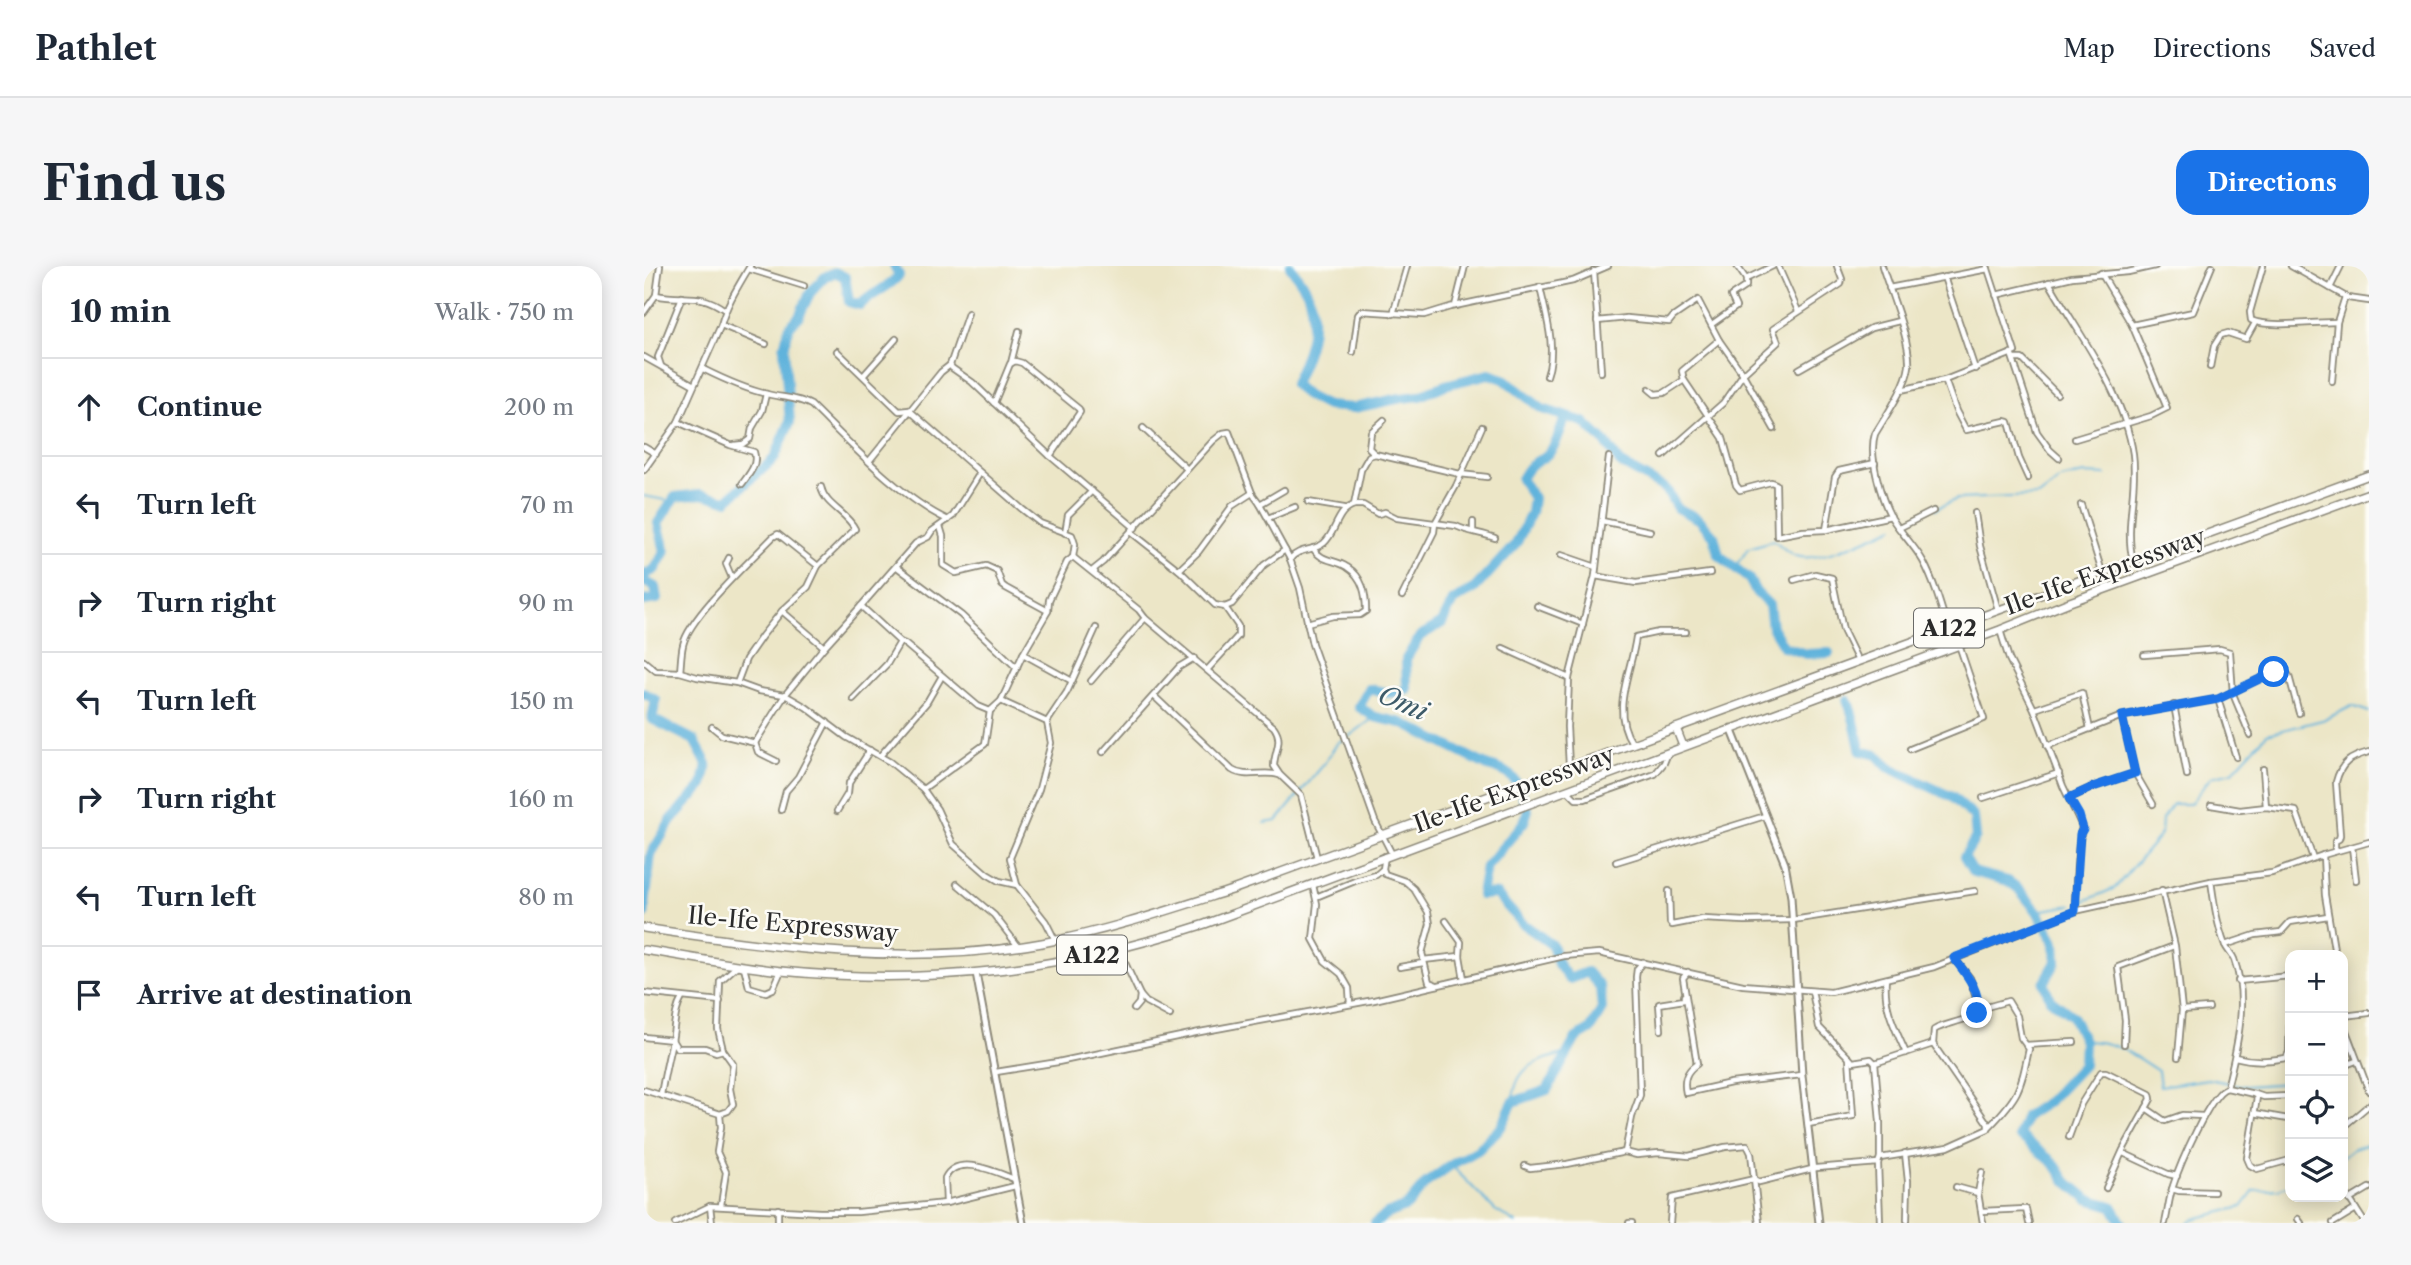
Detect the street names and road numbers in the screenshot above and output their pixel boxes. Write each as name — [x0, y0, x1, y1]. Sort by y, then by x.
street label: Ile-Ife Expressway — [2001, 521, 2210, 621]
road number: A122 — [1914, 608, 1984, 648]
street label: Ile-Ife Expressway — [1410, 739, 1619, 839]
street label: Ile-Ife Expressway — [686, 900, 900, 948]
road number: A122 — [1057, 936, 1127, 974]

